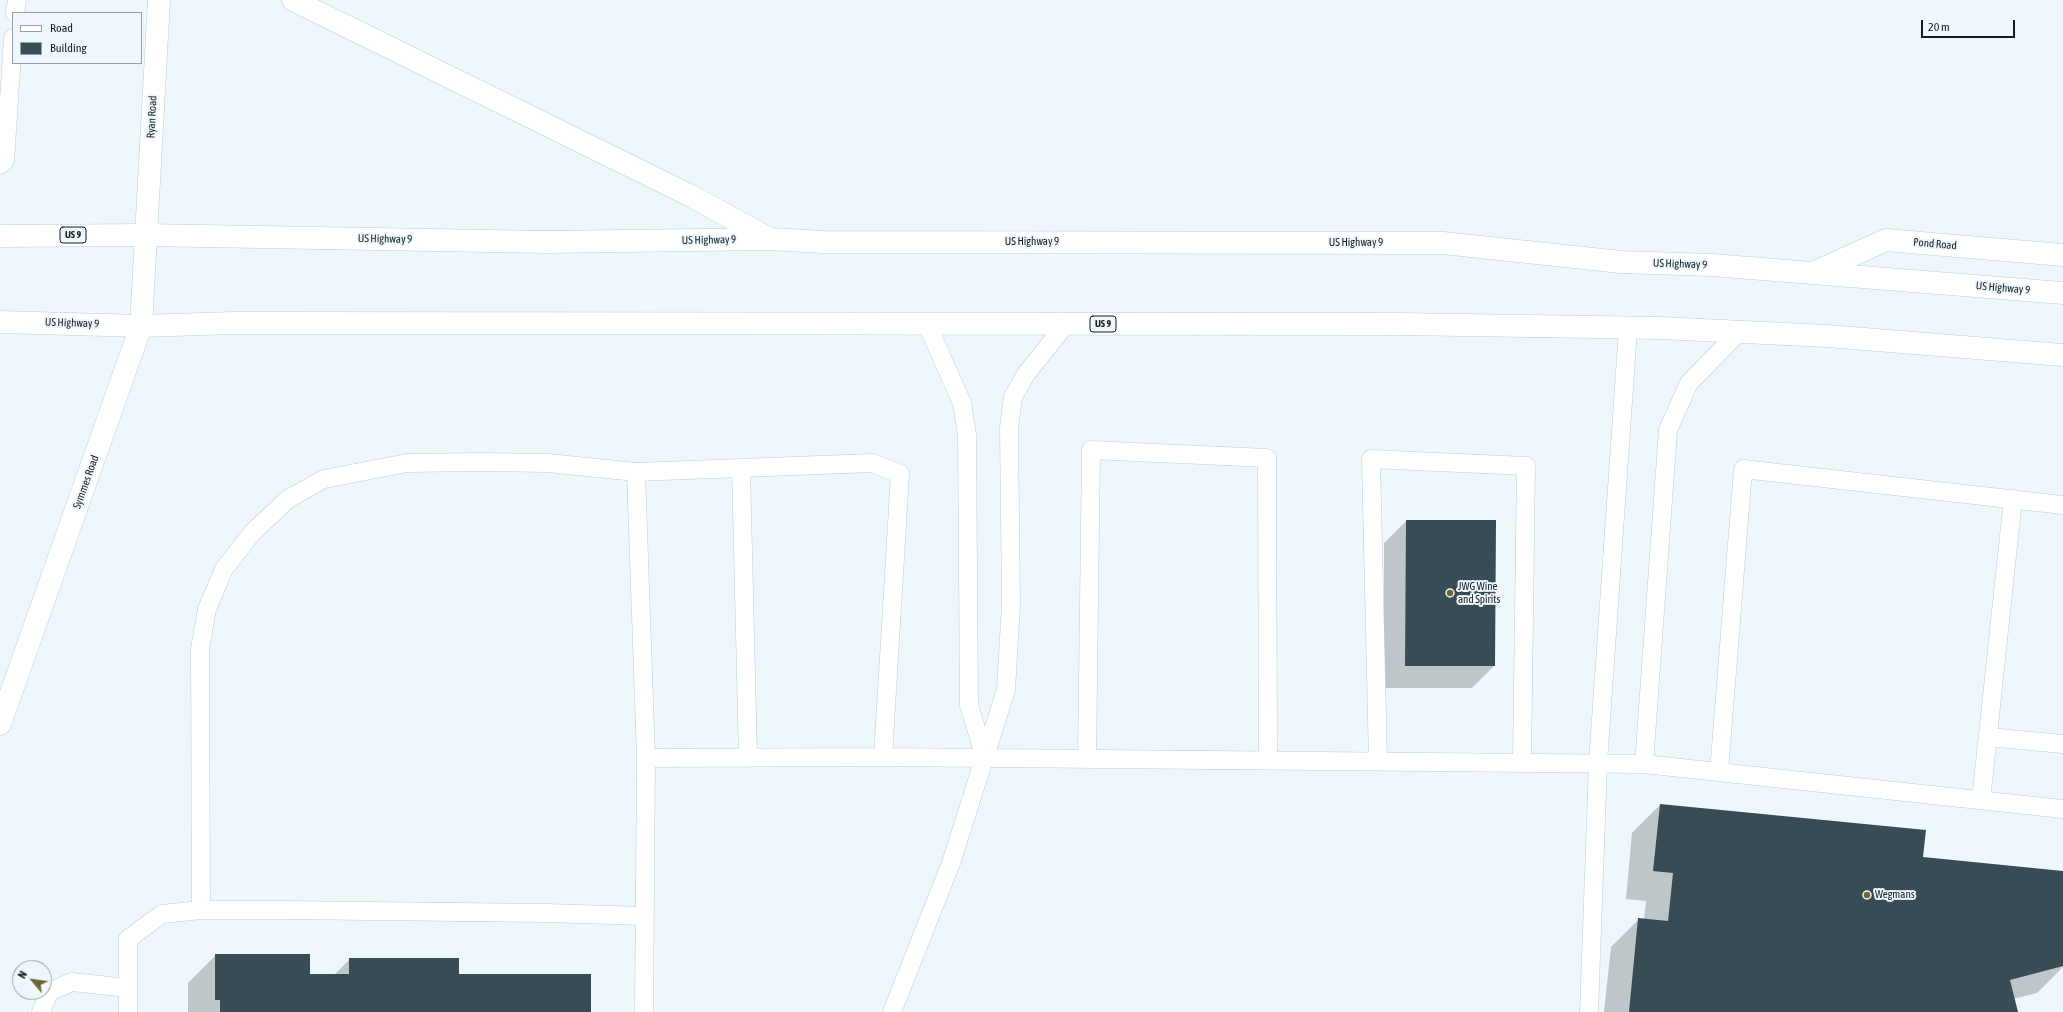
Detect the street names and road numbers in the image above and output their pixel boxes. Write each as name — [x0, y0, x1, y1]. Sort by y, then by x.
street label: Ryan Road — [144, 95, 160, 139]
road number: US 9 — [60, 227, 86, 243]
street label: US Highway 9 — [358, 232, 412, 246]
street label: US Highway 9 — [682, 233, 736, 247]
street label: US Highway 9 — [1005, 235, 1059, 249]
street label: US Highway 9 — [1329, 236, 1383, 250]
street label: Pond Road — [1913, 236, 1957, 252]
street label: US Highway 9 — [1653, 256, 1707, 272]
street label: US Highway 9 — [1975, 279, 2031, 297]
street label: US Highway 9 — [45, 315, 99, 331]
road number: US 9 — [1090, 316, 1116, 332]
street label: Symmes Road — [70, 453, 102, 511]

